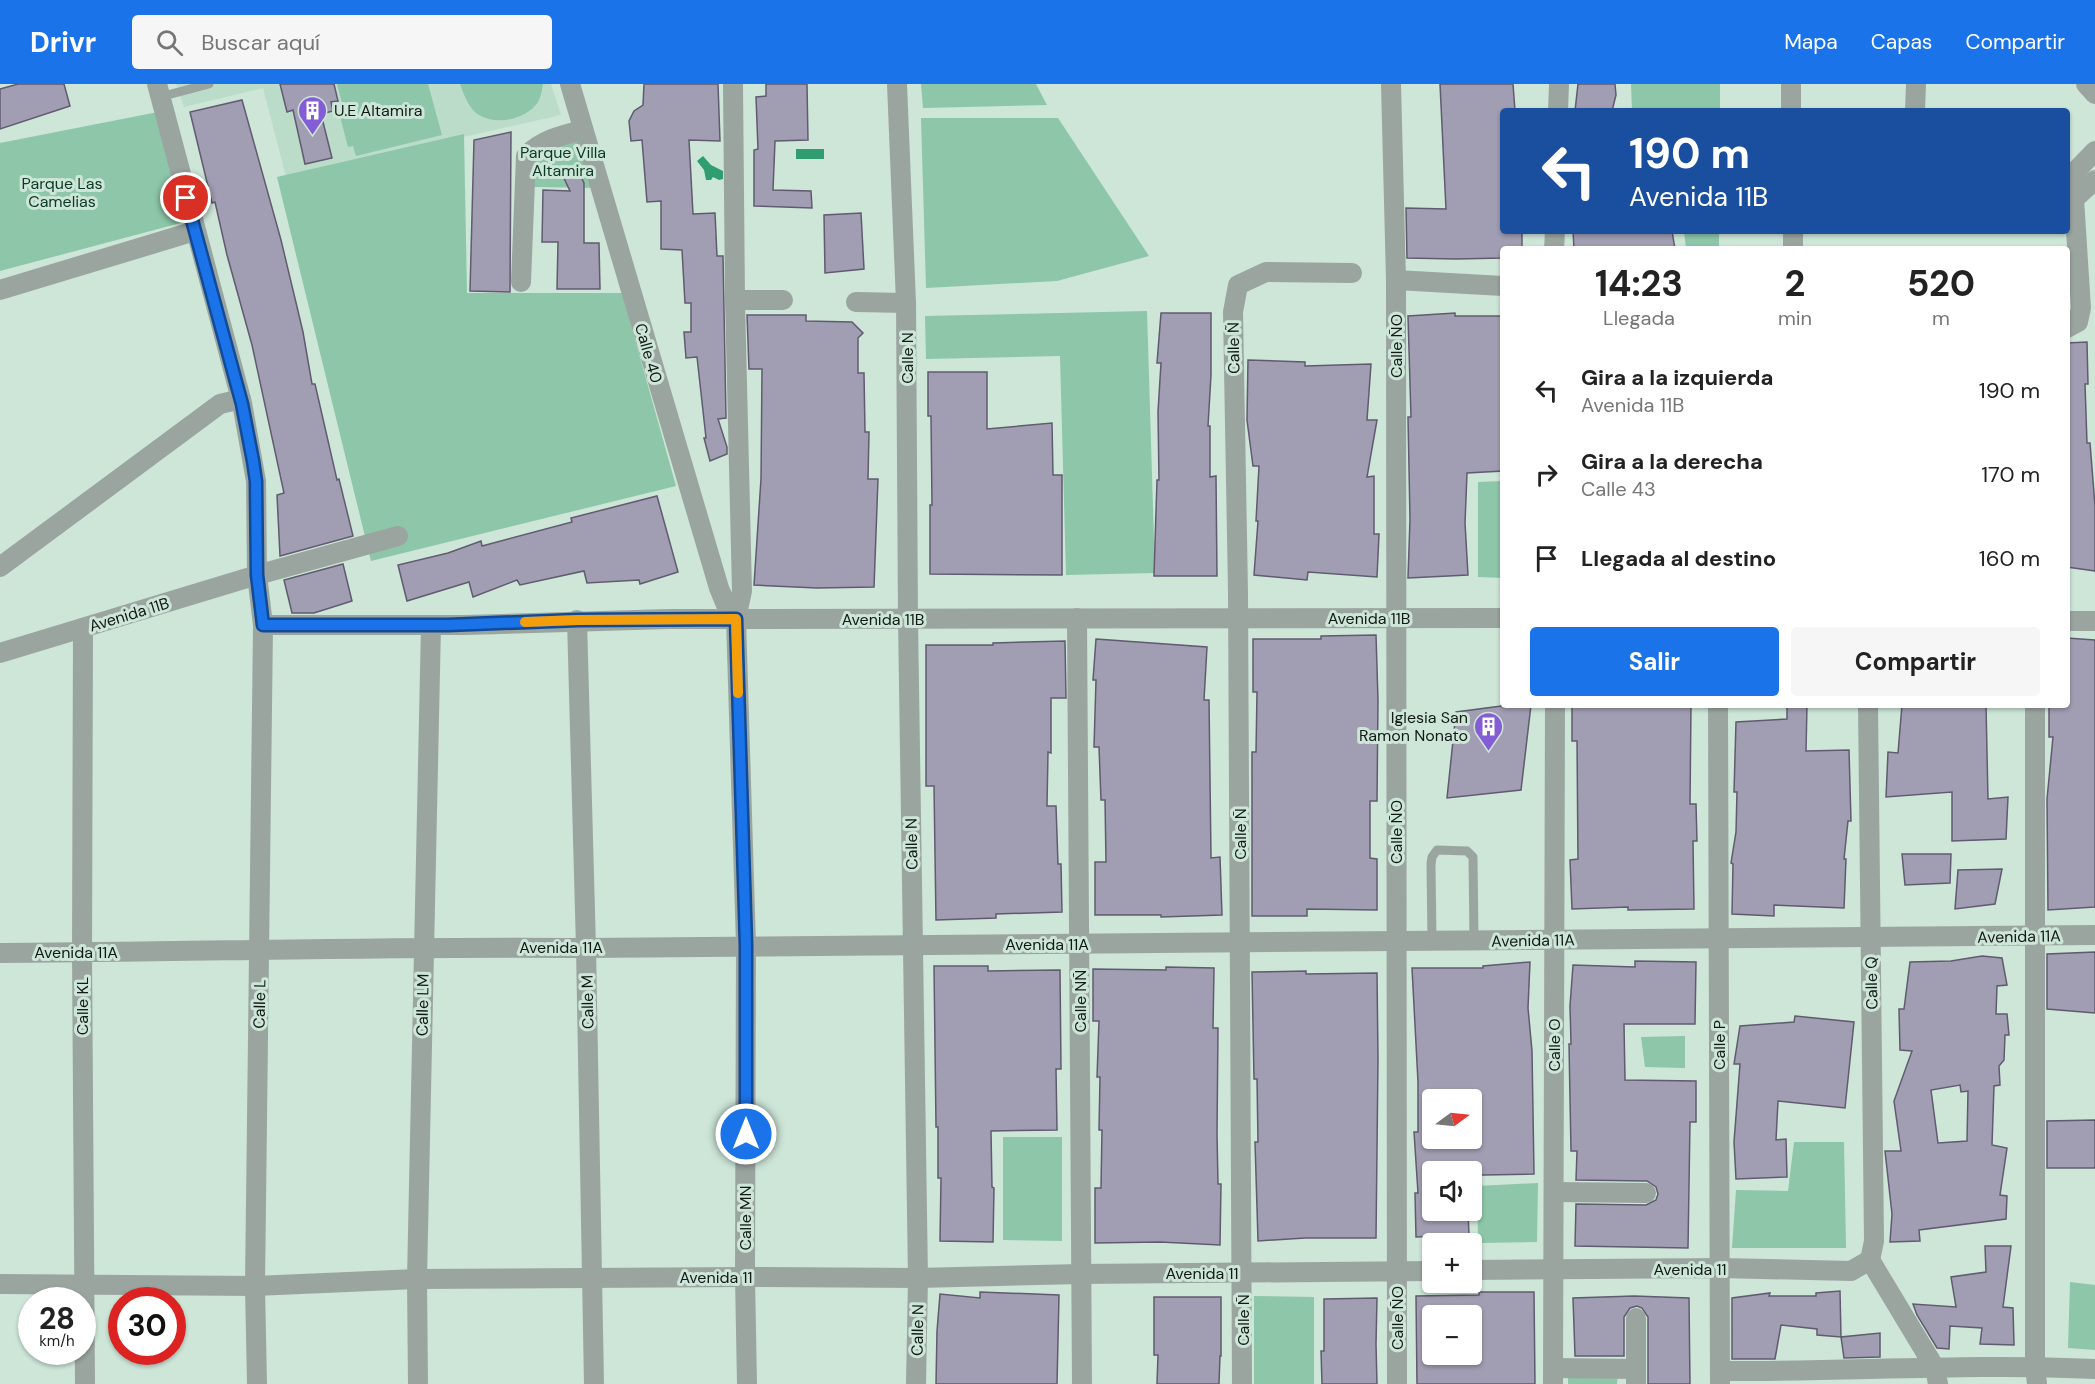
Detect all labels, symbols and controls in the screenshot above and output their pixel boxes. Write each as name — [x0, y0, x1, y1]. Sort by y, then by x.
search box — [132, 15, 552, 69]
text: Drivr — [30, 24, 96, 61]
icon: search — [153, 26, 186, 59]
text: Buscar aquí — [201, 28, 320, 57]
text: Mapa — [1784, 28, 1838, 56]
text: Capas — [1871, 28, 1932, 56]
text: Compartir — [1965, 28, 2065, 56]
building icon: U.E Altamira — [297, 94, 329, 136]
place label: U.E Altamira — [334, 100, 423, 121]
text: 190 m — [1629, 126, 1750, 181]
icon: left — [1530, 132, 1608, 210]
park label: Parque Villa Altamira — [520, 142, 606, 181]
pin — [160, 172, 211, 223]
park label: Parque Las Camelias — [22, 173, 102, 212]
text: Avenida 11B — [1629, 179, 1768, 214]
icon: arrive — [169, 181, 202, 214]
text: 14:23 — [1595, 260, 1683, 307]
text: 2 — [1785, 260, 1805, 307]
text: 520 — [1907, 260, 1975, 307]
text: Llegada — [1603, 305, 1675, 331]
text: min — [1778, 305, 1812, 331]
text: m — [1932, 305, 1950, 331]
street label: Calle ÑO — [1386, 314, 1407, 378]
street label: Calle 40 — [630, 321, 667, 386]
street label: Calle Ñ — [1223, 322, 1244, 374]
street label: Calle N — [897, 332, 918, 384]
text: Gira a la izquierda — [1581, 363, 1773, 392]
icon: left — [1530, 374, 1563, 407]
text: 190 m — [1979, 376, 2040, 405]
text: Avenida 11B — [1581, 392, 1684, 418]
text: Gira a la derecha — [1581, 447, 1763, 476]
icon: right — [1530, 458, 1563, 491]
text: 170 m — [1981, 460, 2040, 489]
text: Calle 43 — [1581, 476, 1656, 502]
icon: arrive — [1530, 542, 1563, 575]
text: Llegada al destino — [1581, 544, 1776, 573]
text: 160 m — [1979, 544, 2040, 573]
street label: Avenida 11B — [87, 592, 172, 637]
street label: Avenida 11B — [1328, 608, 1410, 629]
street label: Avenida 11B — [842, 609, 924, 630]
button: Salir — [1530, 627, 1779, 696]
button: Compartir — [1791, 627, 2040, 696]
place label: Iglesia San Ramon Nonato — [1359, 707, 1468, 746]
building icon: Iglesia San Ramon Nonato — [1473, 710, 1505, 752]
street label: Calle ÑO — [1386, 800, 1407, 864]
street label: Calle Ñ — [1230, 808, 1251, 860]
street label: Calle N — [901, 818, 922, 870]
street label: Avenida 11A — [1977, 925, 2061, 948]
street label: Avenida 11A — [1491, 929, 1575, 952]
street label: Avenida 11A — [1005, 934, 1089, 955]
street label: Avenida 11A — [519, 937, 603, 958]
street label: Avenida 11A — [34, 942, 118, 963]
street label: Calle Q — [1861, 956, 1882, 1010]
street label: Calle NÑ — [1070, 970, 1091, 1032]
street label: Calle LM — [411, 974, 434, 1036]
street label: Calle M — [577, 975, 598, 1029]
street label: Calle KL — [72, 977, 93, 1035]
street label: Calle L — [249, 979, 270, 1029]
street label: Calle O — [1544, 1018, 1565, 1072]
street label: Calle P — [1709, 1020, 1730, 1070]
north arrow — [1422, 1089, 1482, 1149]
map controls — [1422, 1089, 1482, 1365]
position arrow — [714, 1102, 778, 1166]
button: sound — [1422, 1161, 1482, 1221]
street label: Calle MN — [735, 1185, 756, 1251]
button: + — [1422, 1233, 1482, 1293]
street label: Avenida 11 — [1654, 1259, 1726, 1280]
street label: Avenida 11 — [1166, 1263, 1238, 1284]
street label: Avenida 11 — [680, 1267, 752, 1288]
street label: Calle ÑO — [1387, 1286, 1408, 1350]
speed limit sign: 30 — [108, 1287, 186, 1365]
street label: Calle Ñ — [1233, 1294, 1254, 1346]
text: 28 — [39, 1299, 75, 1338]
street label: Calle N — [907, 1304, 928, 1356]
button: − — [1422, 1305, 1482, 1365]
text: km/h — [39, 1331, 75, 1351]

